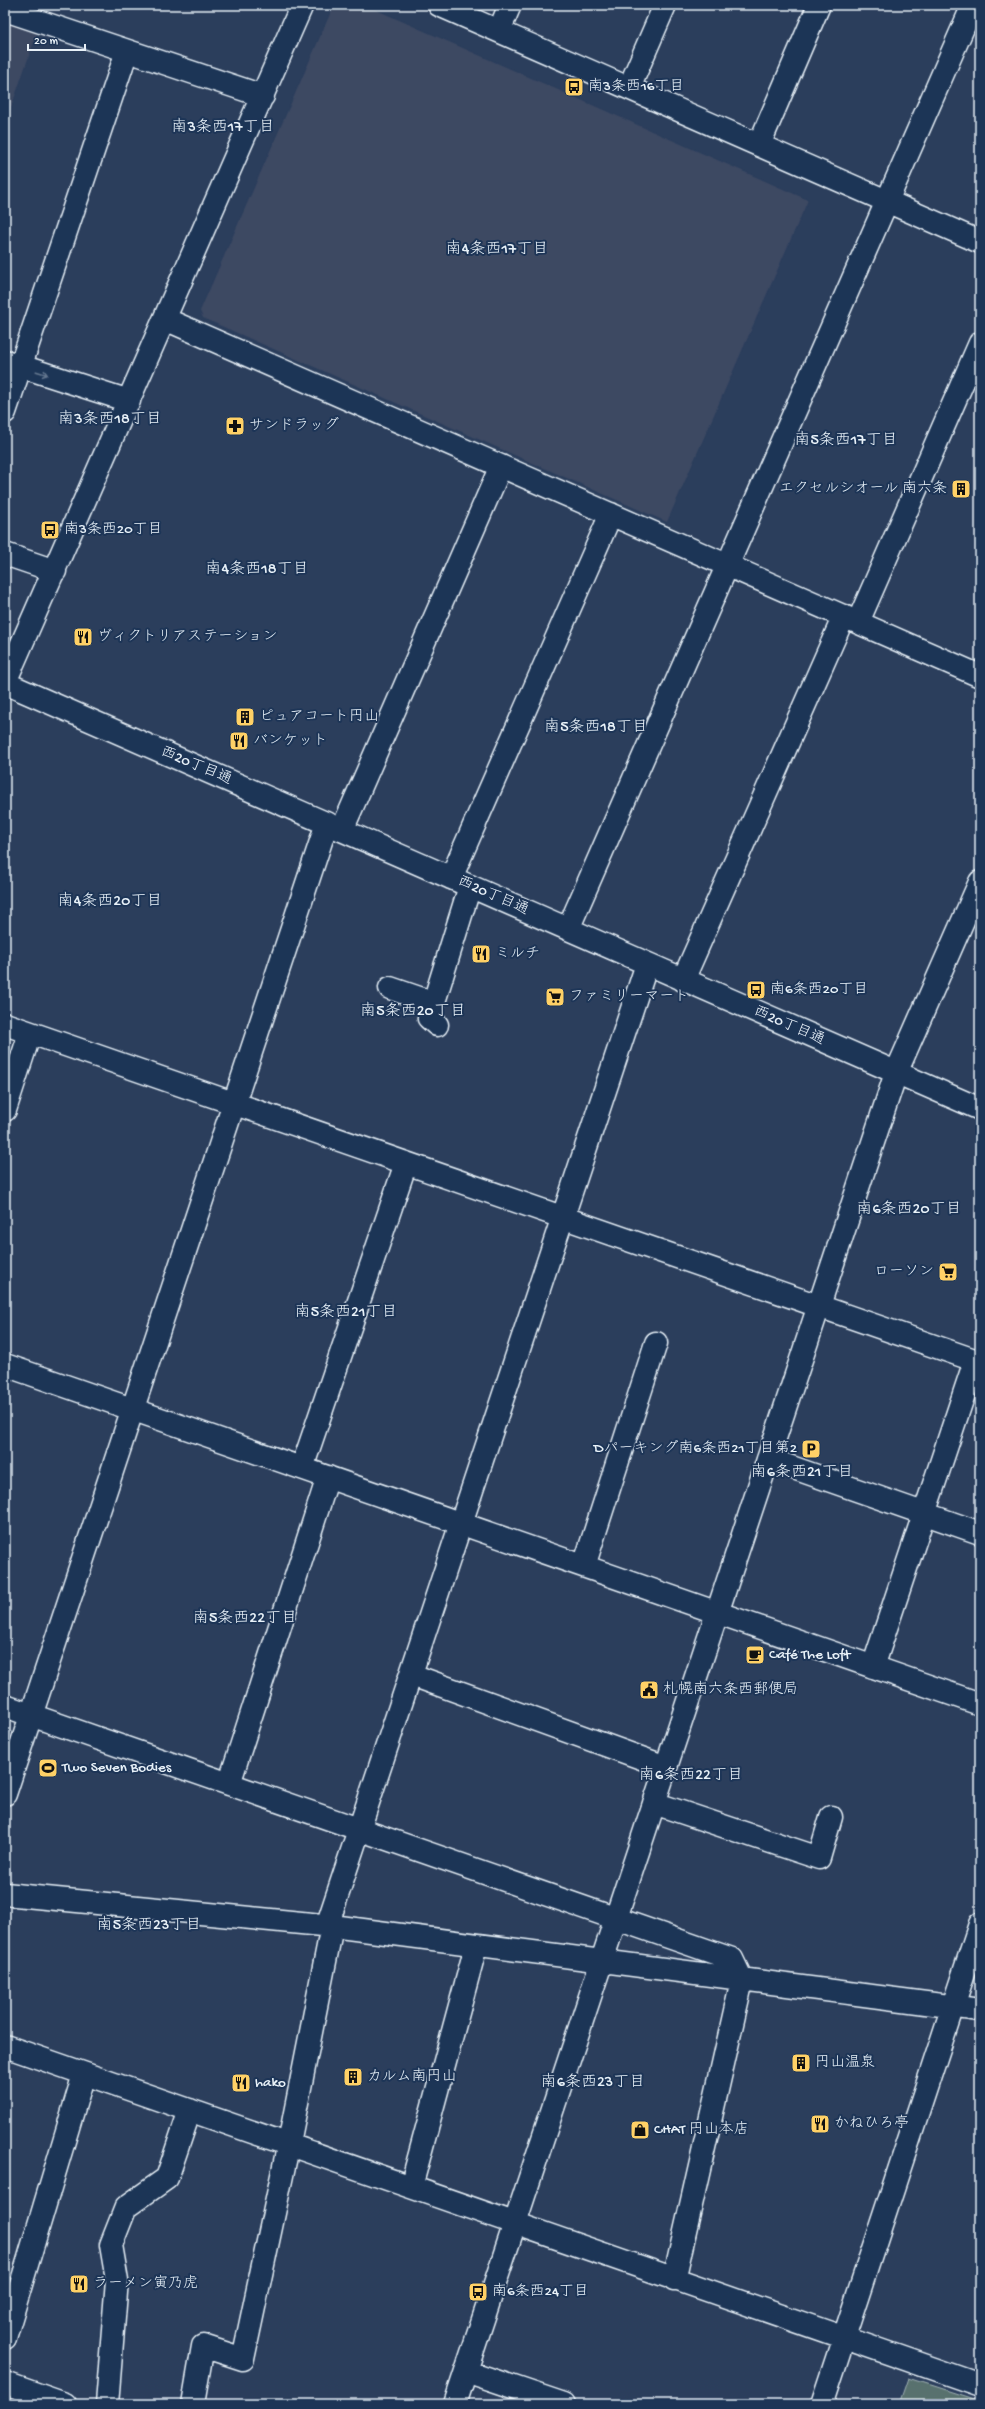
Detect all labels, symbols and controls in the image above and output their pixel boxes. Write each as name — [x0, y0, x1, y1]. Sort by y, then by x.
scale bar — [28, 26, 85, 52]
text: 20 m — [34, 35, 59, 49]
bus stop icon: 南3条西16丁目 — [563, 76, 585, 98]
place label: 南3条西16丁目 — [588, 77, 684, 96]
district label: 南3条西17丁目 — [171, 117, 275, 138]
district label: 南4条西17丁目 — [446, 239, 548, 260]
one-way arrow — [35, 370, 48, 377]
district label: 南3条西18丁目 — [58, 409, 162, 430]
pharmacy icon: サンドラッグ — [224, 415, 246, 437]
place label: サンドラッグ — [249, 416, 339, 435]
district label: 南5条西17丁目 — [794, 430, 898, 451]
building icon: エクセルシオール 南六条 — [950, 478, 972, 500]
place label: エクセルシオール 南六条 — [779, 479, 947, 498]
bus stop icon: 南3条西20丁目 — [39, 519, 61, 541]
place label: 南3条西20丁目 — [64, 520, 163, 539]
district label: 南4条西18丁目 — [206, 559, 308, 580]
restaurant icon: ヴィクトリアステーション — [72, 626, 94, 648]
place label: ヴィクトリアステーション — [97, 628, 278, 646]
building icon: ピュアコート円山 — [234, 706, 256, 728]
place label: ピュアコート円山 — [259, 708, 379, 726]
district label: 南5条西18丁目 — [544, 717, 648, 738]
restaurant icon: バンケット — [228, 730, 250, 752]
place label: バンケット — [253, 732, 328, 750]
street label: 西20丁目通 — [158, 743, 234, 789]
street label: 西20丁目通 — [455, 872, 531, 920]
district label: 南4条西20丁目 — [58, 891, 162, 912]
restaurant icon: ミルチ — [470, 943, 492, 965]
place label: ミルチ — [495, 945, 540, 963]
bus stop icon: 南6条西20丁目 — [745, 979, 767, 1001]
place label: 南6条西20丁目 — [770, 980, 868, 999]
supermarket icon: ファミリーマート — [544, 986, 566, 1008]
place label: ファミリーマート — [569, 988, 689, 1006]
district label: 南5条西20丁目 — [360, 1001, 466, 1022]
street label: 西20丁目通 — [751, 1002, 827, 1050]
district label: 南6条西20丁目 — [856, 1199, 962, 1220]
supermarket icon: ローソン — [937, 1261, 959, 1283]
place label: ローソン — [874, 1263, 934, 1281]
district label: 南5条西21丁目 — [295, 1302, 397, 1323]
parking icon: Dパーキング南6条西21丁目第2 — [800, 1438, 822, 1460]
place label: Dパーキング南6条西21丁目第2 — [593, 1439, 797, 1458]
district label: 南6条西21丁目 — [751, 1462, 853, 1483]
district label: 南5条西22丁目 — [193, 1608, 297, 1629]
cafe icon: Café The Loft — [744, 1644, 766, 1666]
place label: Café The Loft — [769, 1646, 852, 1664]
public building icon: 札幌南六条西郵便局 — [638, 1679, 660, 1701]
place label: 札幌南六条西郵便局 — [663, 1680, 798, 1699]
sports icon: Two Seven Bodies — [37, 1757, 59, 1779]
place label: Two Seven Bodies — [61, 1759, 172, 1777]
district label: 南6条西22丁目 — [639, 1765, 743, 1786]
district label: 南5条西23丁目 — [97, 1915, 201, 1936]
building icon: 円山温泉 — [790, 2052, 812, 2074]
place label: 円山温泉 — [815, 2053, 875, 2072]
building icon: カルム南円山 — [342, 2066, 364, 2088]
place label: カルム南円山 — [367, 2067, 456, 2086]
restaurant icon: hako — [230, 2072, 252, 2094]
district label: 南6条西23丁目 — [541, 2072, 645, 2093]
place label: hako — [255, 2074, 286, 2092]
restaurant icon: かねひろ亭 — [809, 2113, 831, 2135]
place label: かねひろ亭 — [834, 2114, 909, 2133]
shop icon: CHAT 円山本店 — [629, 2119, 651, 2141]
place label: CHAT 円山本店 — [654, 2120, 749, 2139]
restaurant icon: ラーメン寅乃虎 — [68, 2273, 90, 2295]
place label: ラーメン寅乃虎 — [93, 2274, 198, 2293]
bus stop icon: 南6条西24丁目 — [467, 2281, 489, 2303]
place label: 南6条西24丁目 — [492, 2282, 589, 2301]

